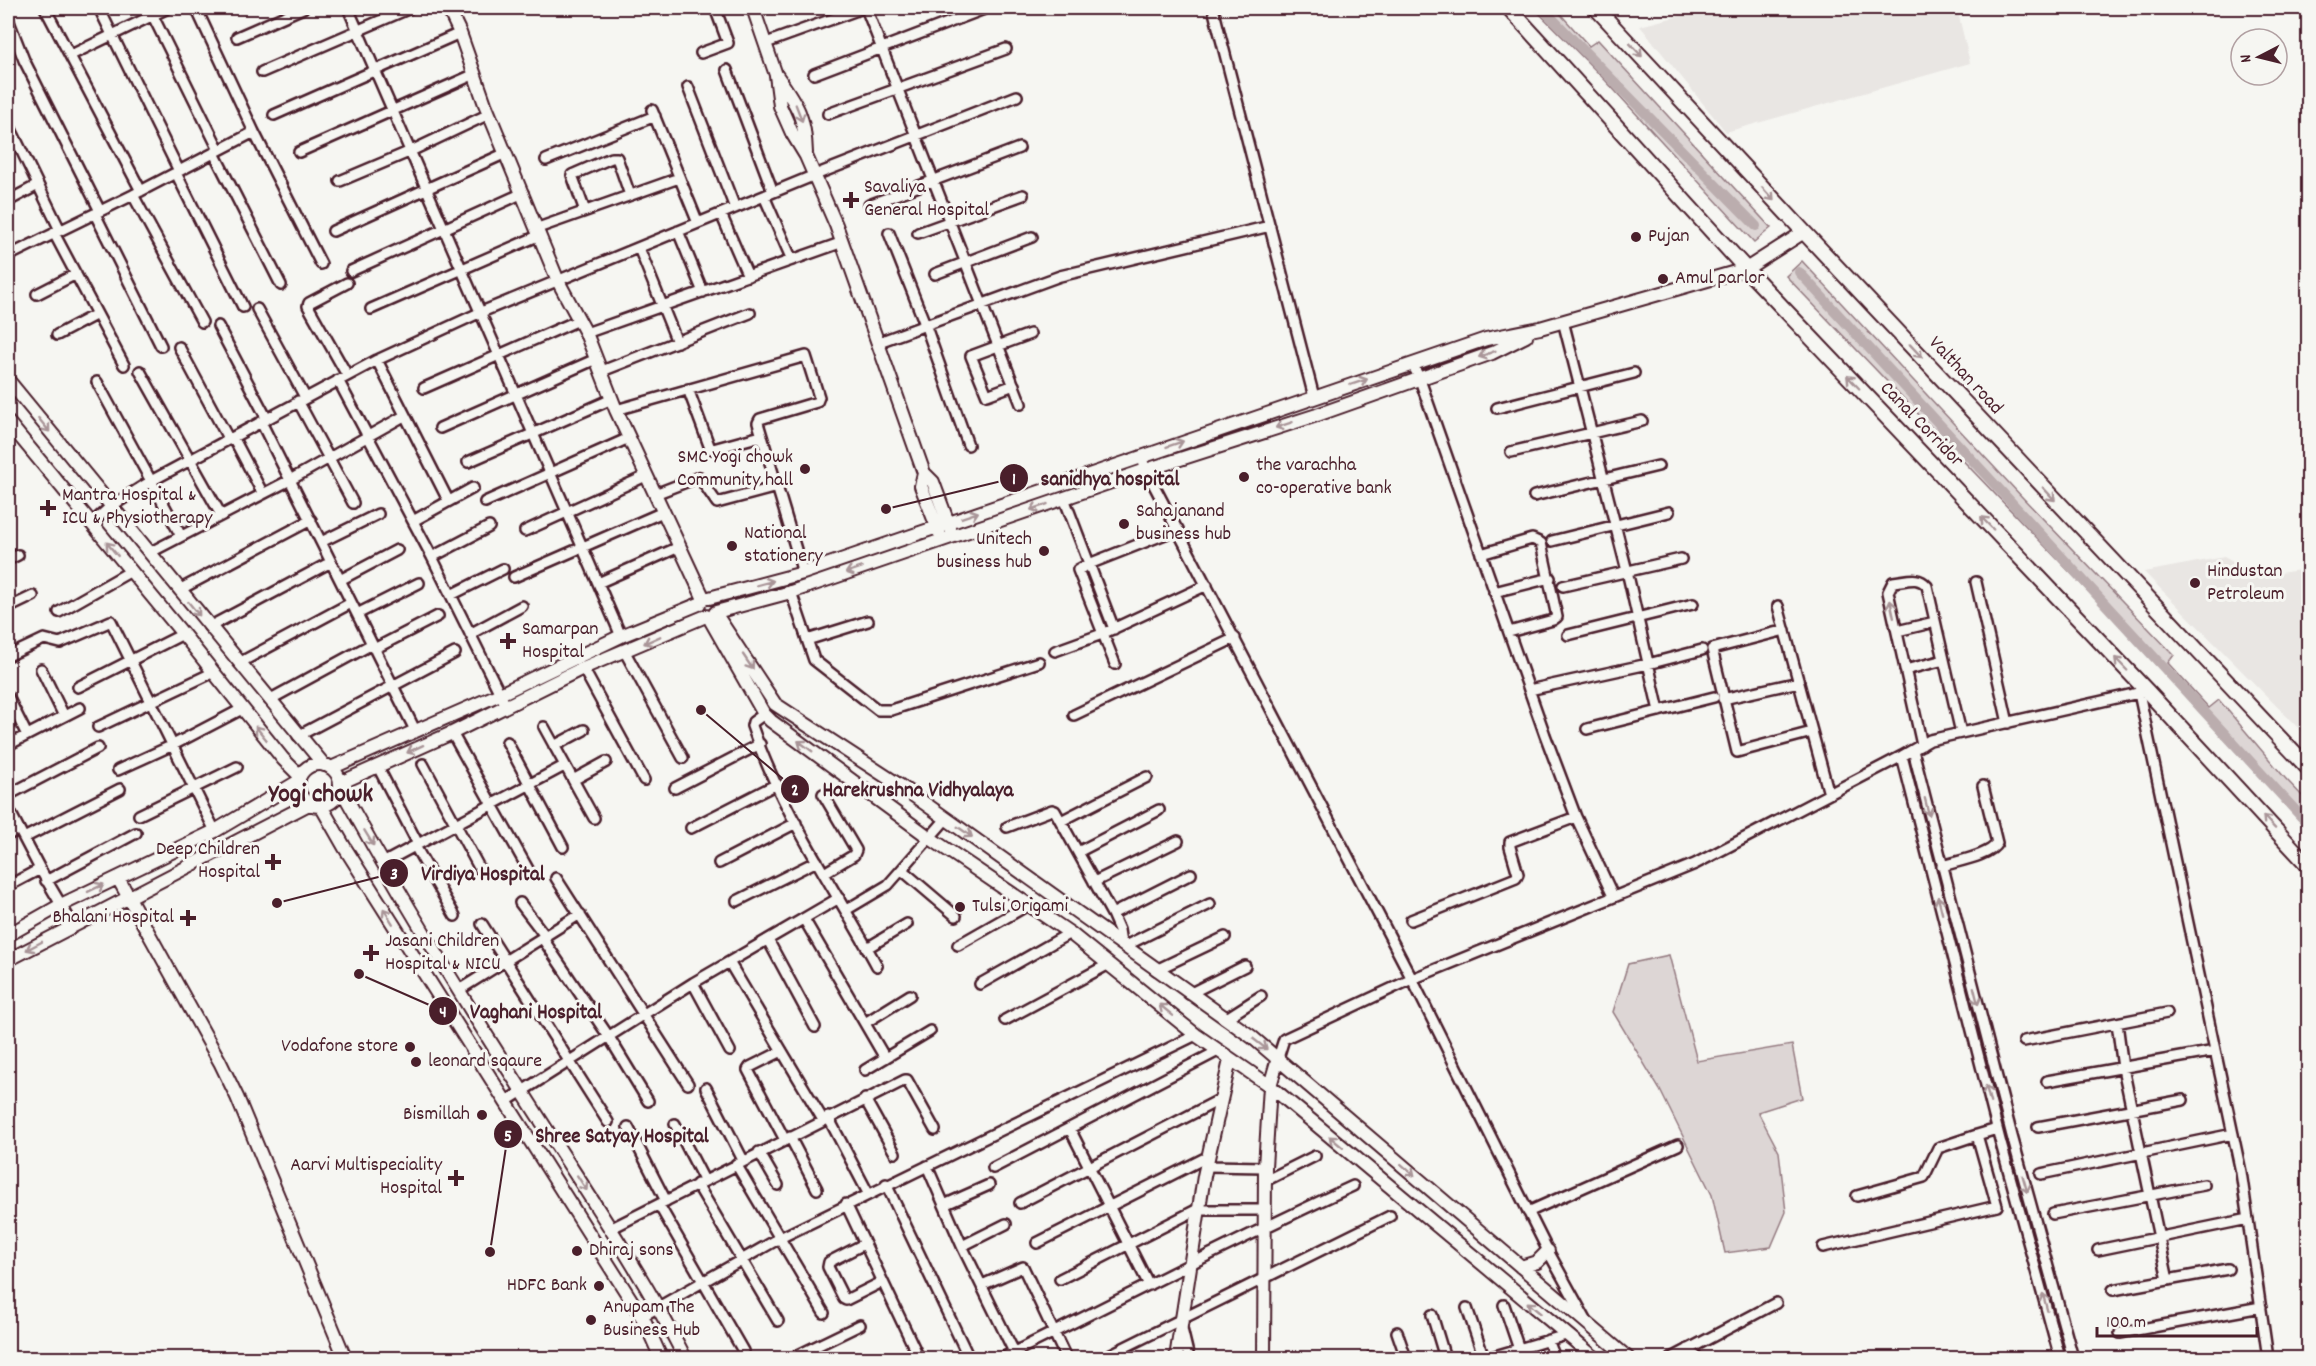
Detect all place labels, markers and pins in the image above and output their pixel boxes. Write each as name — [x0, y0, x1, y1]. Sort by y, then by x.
place label: Savaliya General Hospital — [864, 174, 989, 225]
marker: Savaliya General Hospital — [842, 191, 860, 209]
place label: Pujan — [1648, 223, 1690, 251]
marker: Pujan — [1629, 230, 1643, 244]
place label: Amul parlor — [1675, 265, 1765, 293]
marker: Amul parlor — [1656, 272, 1670, 286]
place label: SMC Yogi chowk Community hall — [677, 444, 793, 495]
place label: the varachha co-operative bank — [1256, 452, 1392, 503]
callout: sanidhya hospital — [999, 458, 1191, 497]
marker: SMC Yogi chowk Community hall — [798, 462, 812, 476]
marker: the varachha co-operative bank — [1237, 470, 1251, 484]
place label: Mantra Hospital & ICU & Physiotherapy — [62, 482, 213, 533]
place label: Sahajanand business hub — [1136, 498, 1231, 549]
marker: Mantra Hospital & ICU & Physiotherapy — [39, 499, 57, 517]
marker: Sahajanand business hub — [1117, 517, 1131, 531]
place label: National stationery — [744, 520, 824, 571]
place label: Unitech business hub — [937, 526, 1032, 577]
marker: National stationery — [725, 539, 739, 553]
marker: Unitech business hub — [1037, 544, 1051, 558]
place label: Hindustan Petroleum — [2207, 558, 2285, 609]
marker: Hindustan Petroleum — [2188, 576, 2202, 590]
place label: Samarpan Hospital — [522, 616, 599, 667]
marker: Samarpan Hospital — [499, 632, 517, 650]
callout: Harekrushna Vidhyalaya — [780, 769, 1025, 808]
place label: Deep Children Hospital — [156, 836, 260, 887]
marker: Deep Children Hospital — [264, 853, 282, 871]
callout: Virdiya Hospital — [379, 854, 556, 893]
place label: Tulsi Origami — [972, 893, 1068, 921]
marker: Tulsi Origami — [953, 900, 967, 914]
place label: Bhalani Hospital — [52, 904, 174, 932]
marker: Bhalani Hospital — [179, 909, 197, 927]
place label: Jasani Children Hospital & NICU — [385, 928, 501, 979]
marker: Jasani Children Hospital & NICU — [362, 944, 380, 962]
callout: Vaghani Hospital — [428, 991, 614, 1030]
place label: Vodafone store — [281, 1033, 398, 1061]
marker: Vodafone store — [403, 1040, 417, 1054]
place label: leonard sqaure — [428, 1048, 542, 1076]
marker: leonard sqaure — [409, 1055, 423, 1069]
place label: Bismillah — [403, 1101, 470, 1129]
marker: Bismillah — [475, 1108, 489, 1122]
callout: Shree Satyay Hospital — [493, 1115, 720, 1154]
place label: Aarvi Multispeciality Hospital — [290, 1152, 443, 1203]
marker: Aarvi Multispeciality Hospital — [447, 1169, 465, 1187]
place label: Dhiraj sons — [589, 1237, 674, 1265]
marker: Dhiraj sons — [570, 1244, 584, 1258]
place label: HDFC Bank — [507, 1272, 587, 1300]
marker: HDFC Bank — [592, 1279, 606, 1293]
place label: Anupam The Business Hub — [603, 1294, 700, 1345]
marker: Anupam The Business Hub — [584, 1313, 598, 1327]

